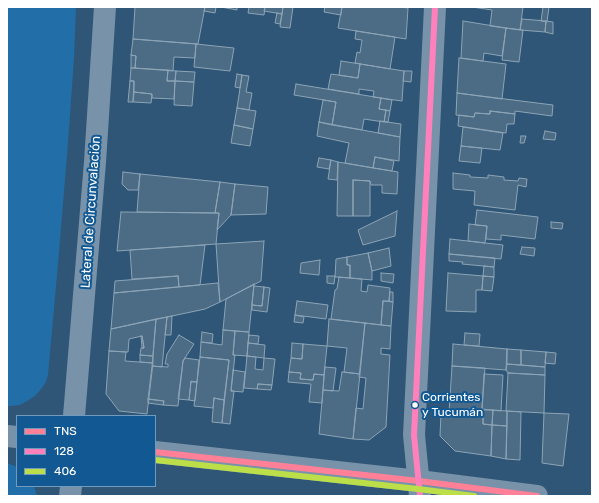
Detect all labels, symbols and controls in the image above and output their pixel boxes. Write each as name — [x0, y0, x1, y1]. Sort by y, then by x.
street label: Lateral de Circunvalación — [78, 135, 104, 289]
place label: Corrientes y Tucumán — [422, 391, 483, 419]
marker: Corrientes y Tucumán — [410, 400, 420, 410]
legend — [16, 415, 156, 487]
text: TNS — [54, 424, 77, 438]
text: 128 — [54, 444, 74, 458]
text: 406 — [54, 464, 76, 478]

